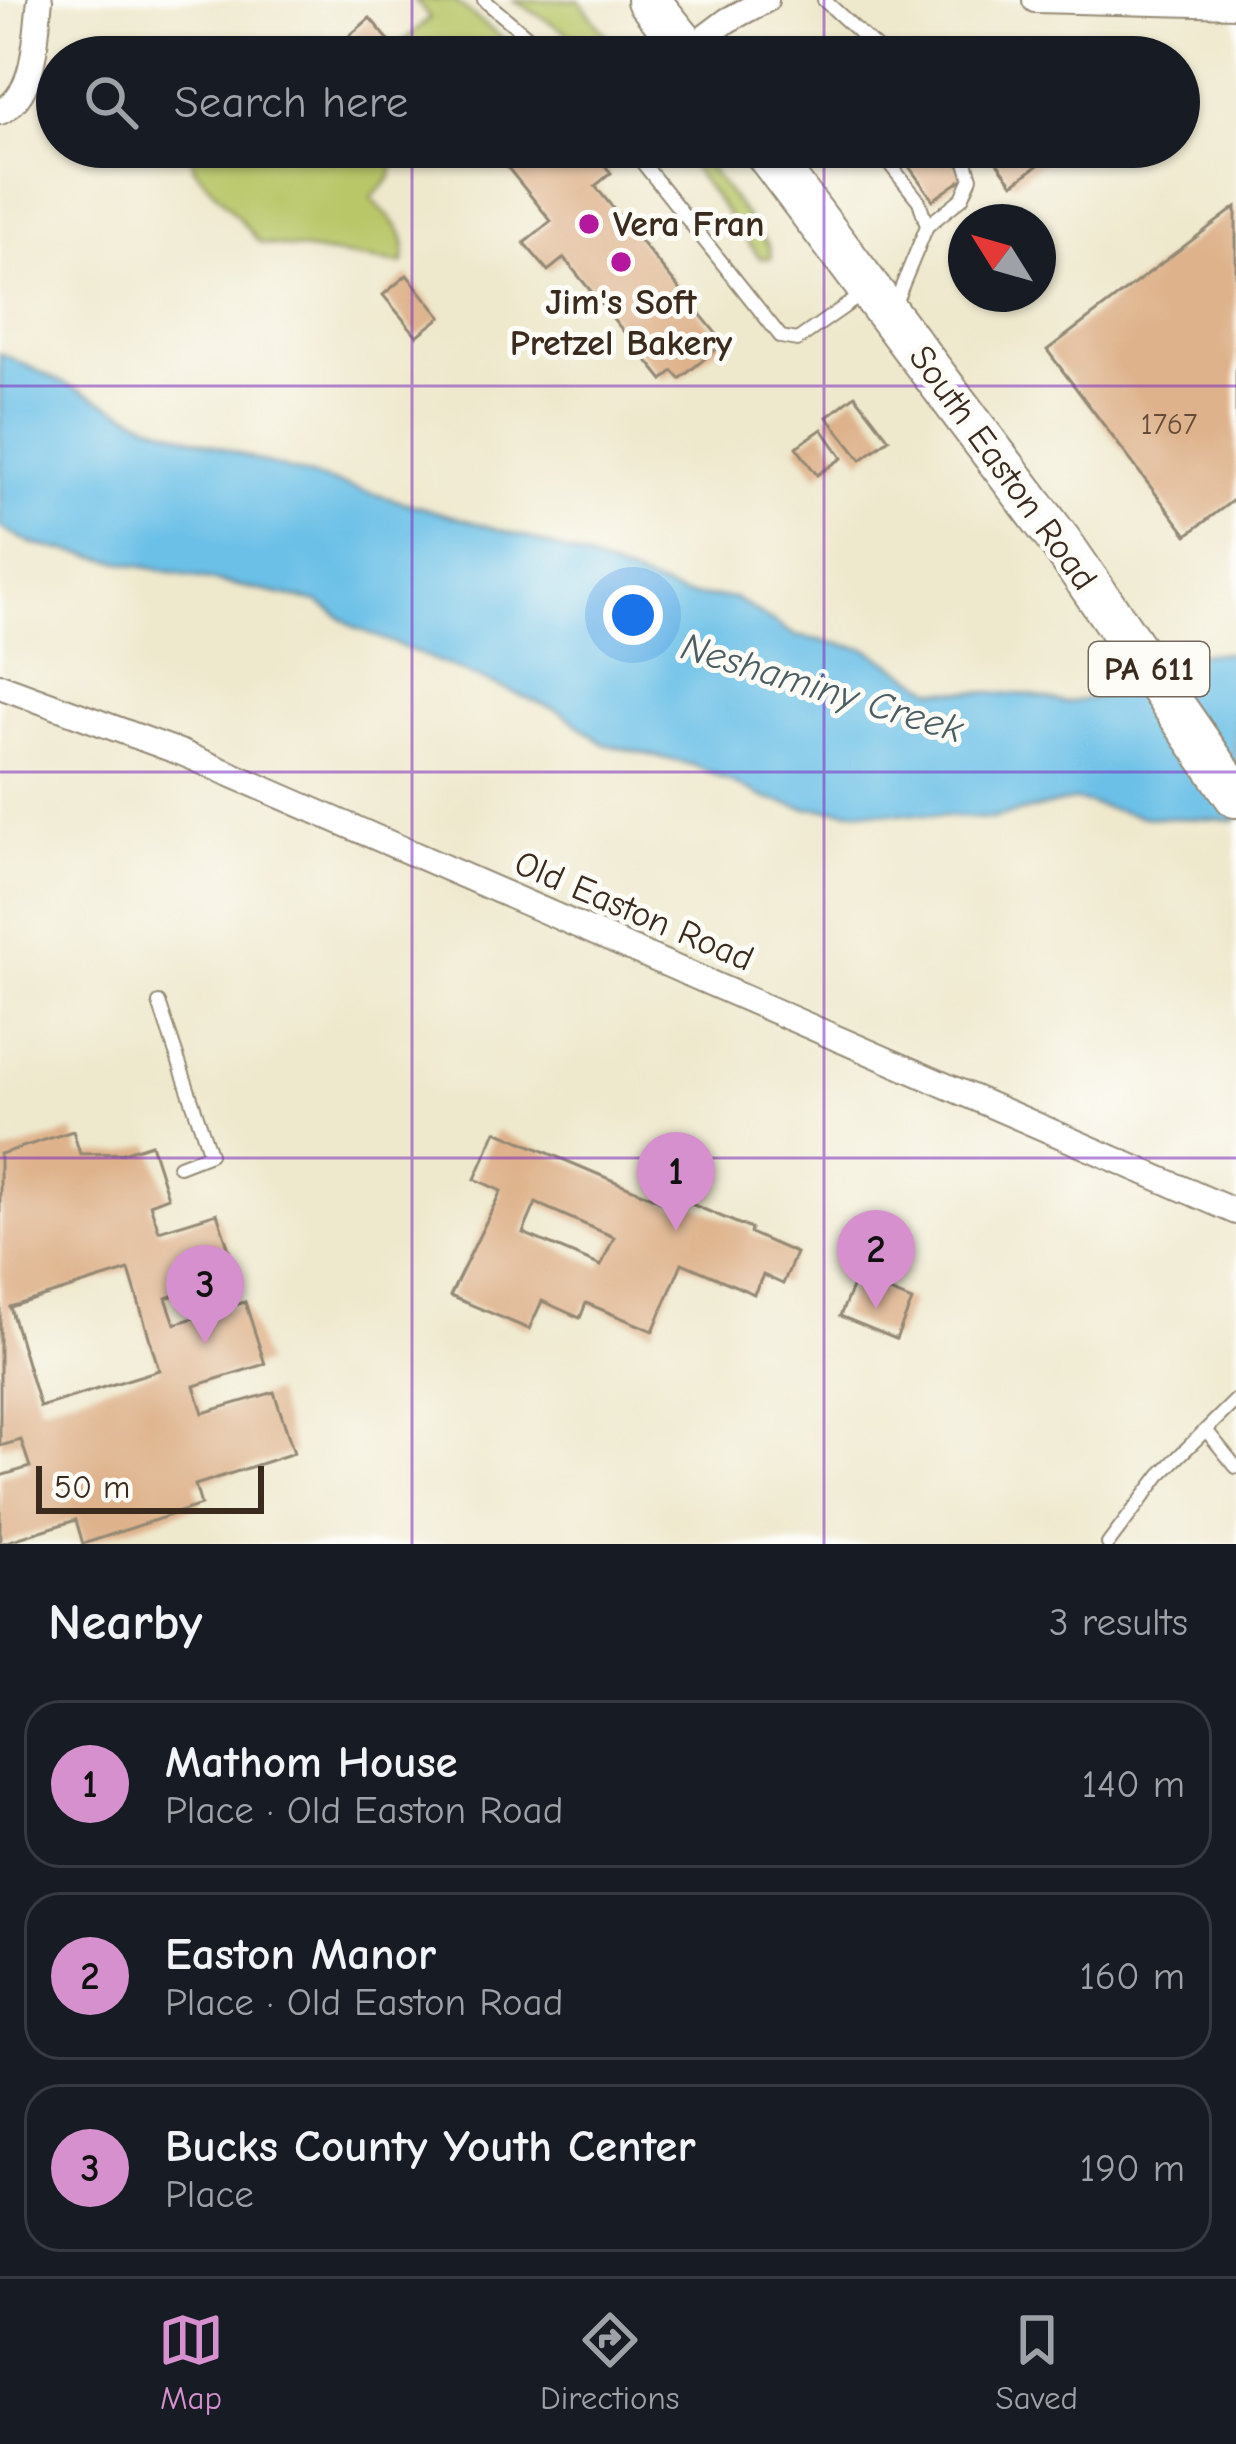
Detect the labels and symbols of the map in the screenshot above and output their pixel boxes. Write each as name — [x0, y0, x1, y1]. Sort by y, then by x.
place label: Vera Fran — [613, 204, 765, 245]
north arrow — [948, 204, 1056, 312]
marker: Vera Fran — [576, 211, 602, 237]
marker: Jim's Soft Pretzel Bakery — [608, 249, 634, 275]
place label: Jim's Soft Pretzel Bakery — [510, 282, 733, 364]
street label: South Easton Road — [901, 338, 1105, 598]
house number: 1767 — [1141, 407, 1197, 442]
your location — [603, 585, 663, 645]
water label: Neshaminy Creek — [676, 624, 969, 753]
road number: PA 611 — [1089, 642, 1209, 696]
street label: Old Easton Road — [508, 842, 760, 980]
pin: 1 — [637, 1132, 715, 1231]
pin: 2 — [837, 1210, 915, 1309]
pin: 3 — [166, 1245, 244, 1344]
scale bar — [36, 1460, 264, 1513]

